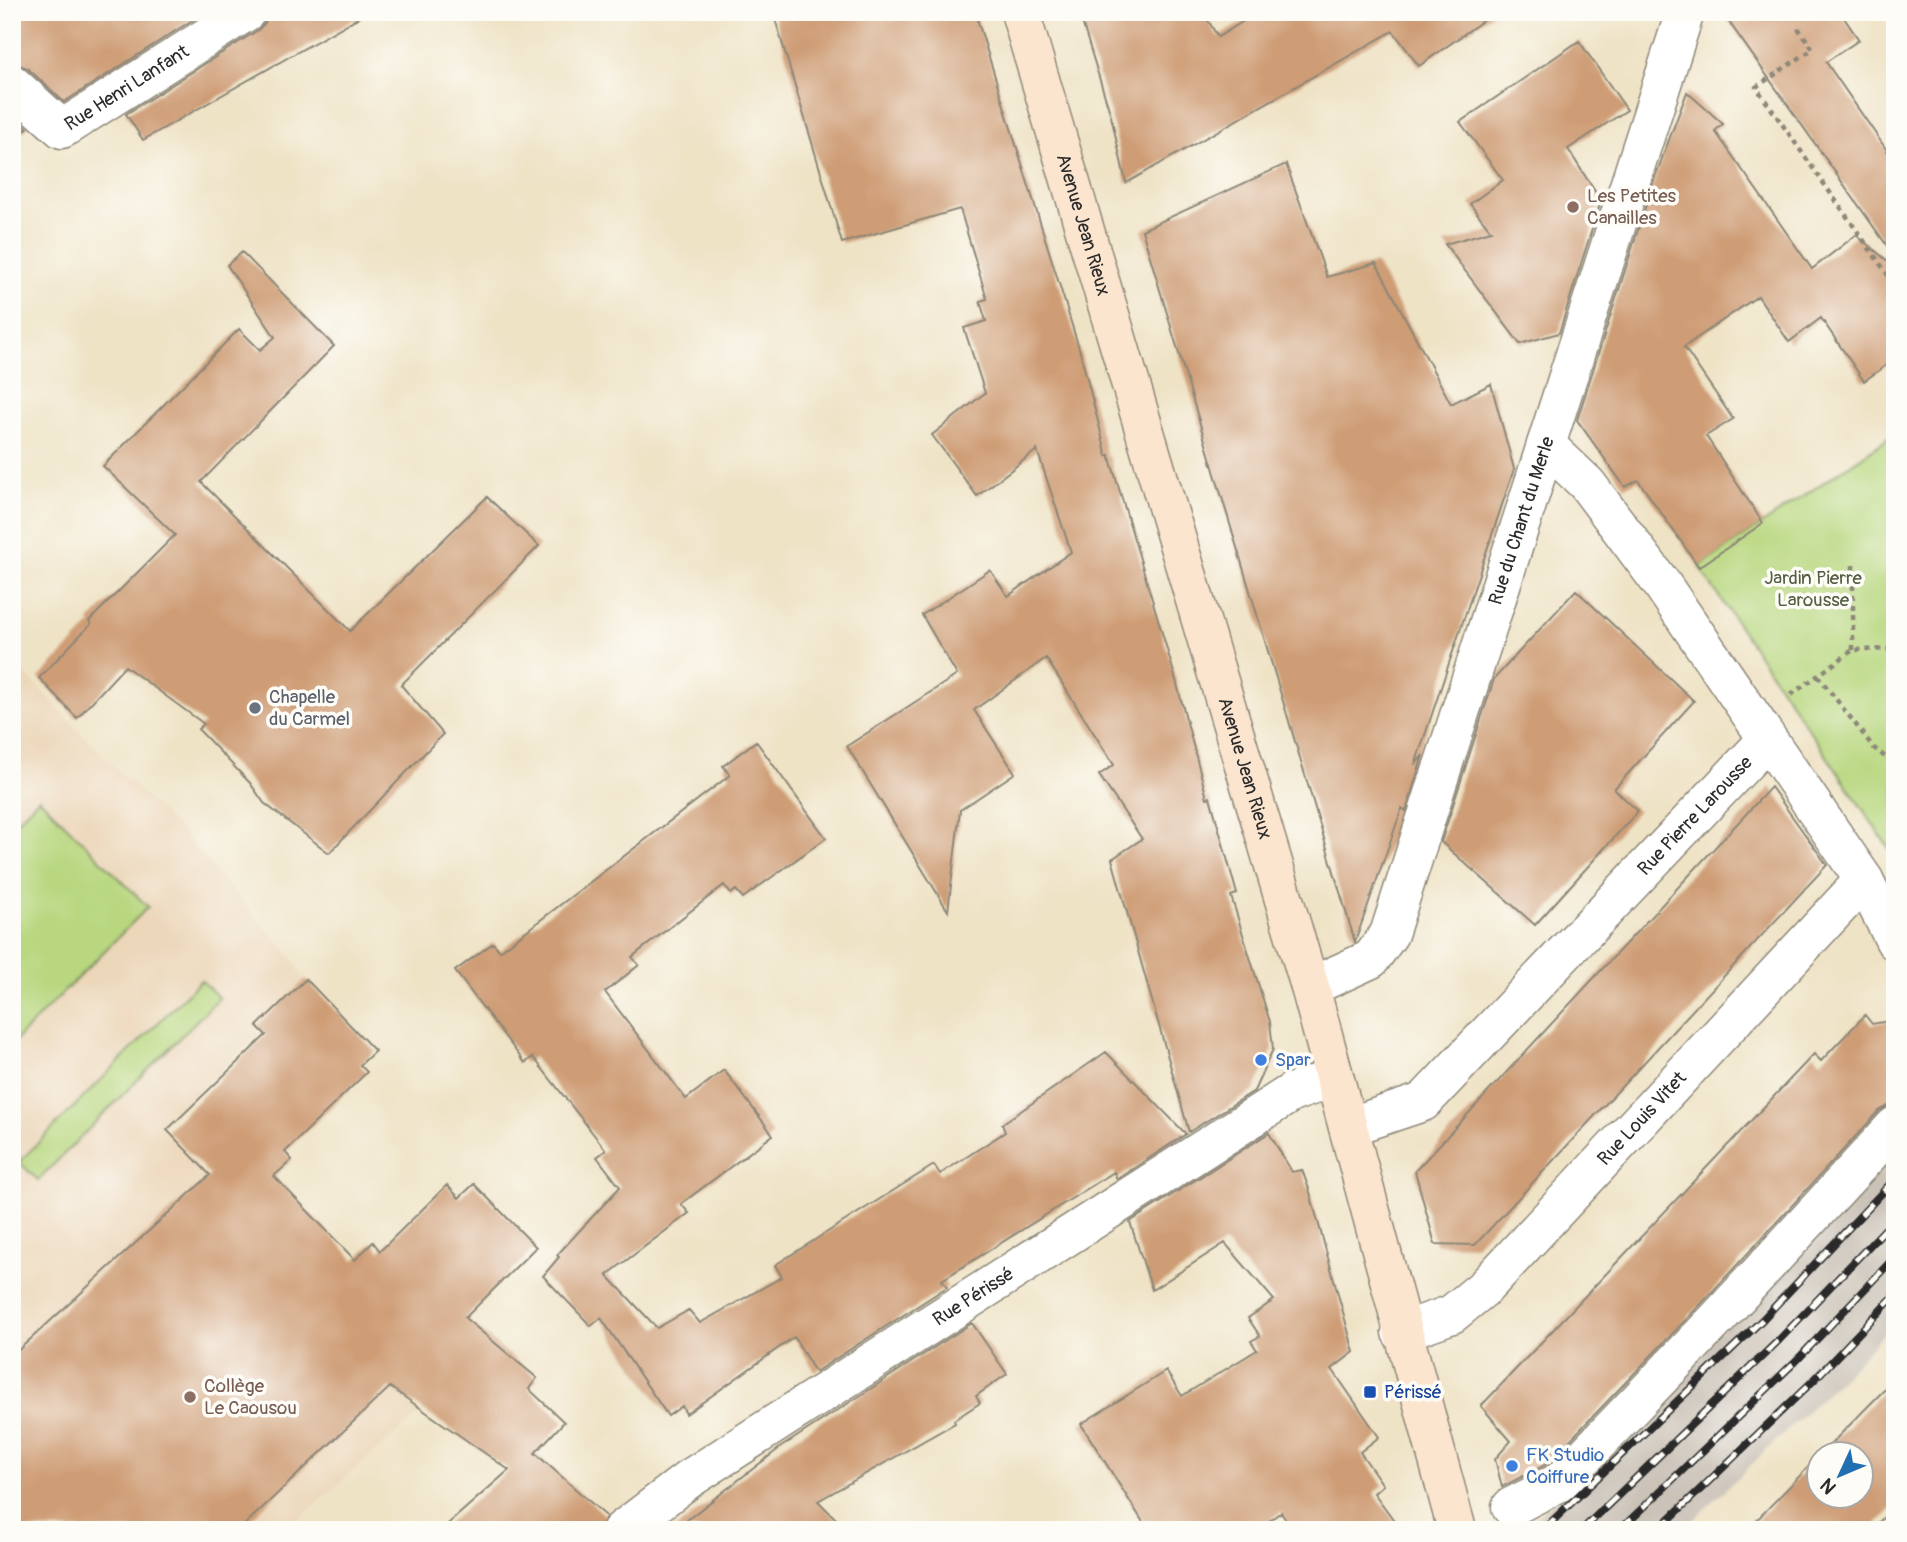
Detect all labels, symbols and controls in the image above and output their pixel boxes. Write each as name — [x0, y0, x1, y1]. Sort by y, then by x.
street label: Rue Henri Lanfant — [60, 39, 194, 136]
street label: Avenue Jean Rieux — [1051, 151, 1116, 299]
place label: Les Petites Canailles — [1587, 184, 1677, 230]
marker: Les Petites Canailles — [1565, 199, 1581, 215]
street label: Rue du Chant du Merle — [1483, 433, 1560, 608]
park label: Jardin Pierre Larousse — [1764, 566, 1862, 612]
place label: Chapelle du Carmel — [269, 685, 350, 731]
street label: Avenue Jean Rieux — [1212, 694, 1277, 842]
marker: Chapelle du Carmel — [247, 700, 263, 716]
street label: Rue Pierre Larousse — [1633, 750, 1758, 881]
place label: Spar — [1275, 1048, 1311, 1072]
marker: Spar — [1253, 1052, 1269, 1068]
street label: Rue Louis Vitet — [1592, 1066, 1692, 1171]
street label: Rue Périssé — [928, 1262, 1019, 1332]
place label: Collège Le Caousou — [204, 1374, 297, 1420]
place label: Périssé — [1384, 1380, 1442, 1404]
marker: Périssé — [1362, 1384, 1378, 1400]
marker: Collège Le Caousou — [182, 1389, 198, 1405]
north arrow — [1806, 1440, 1876, 1510]
place label: FK Studio Coiffure — [1526, 1443, 1604, 1489]
marker: FK Studio Coiffure — [1504, 1458, 1520, 1474]
text: N — [1815, 1473, 1842, 1499]

